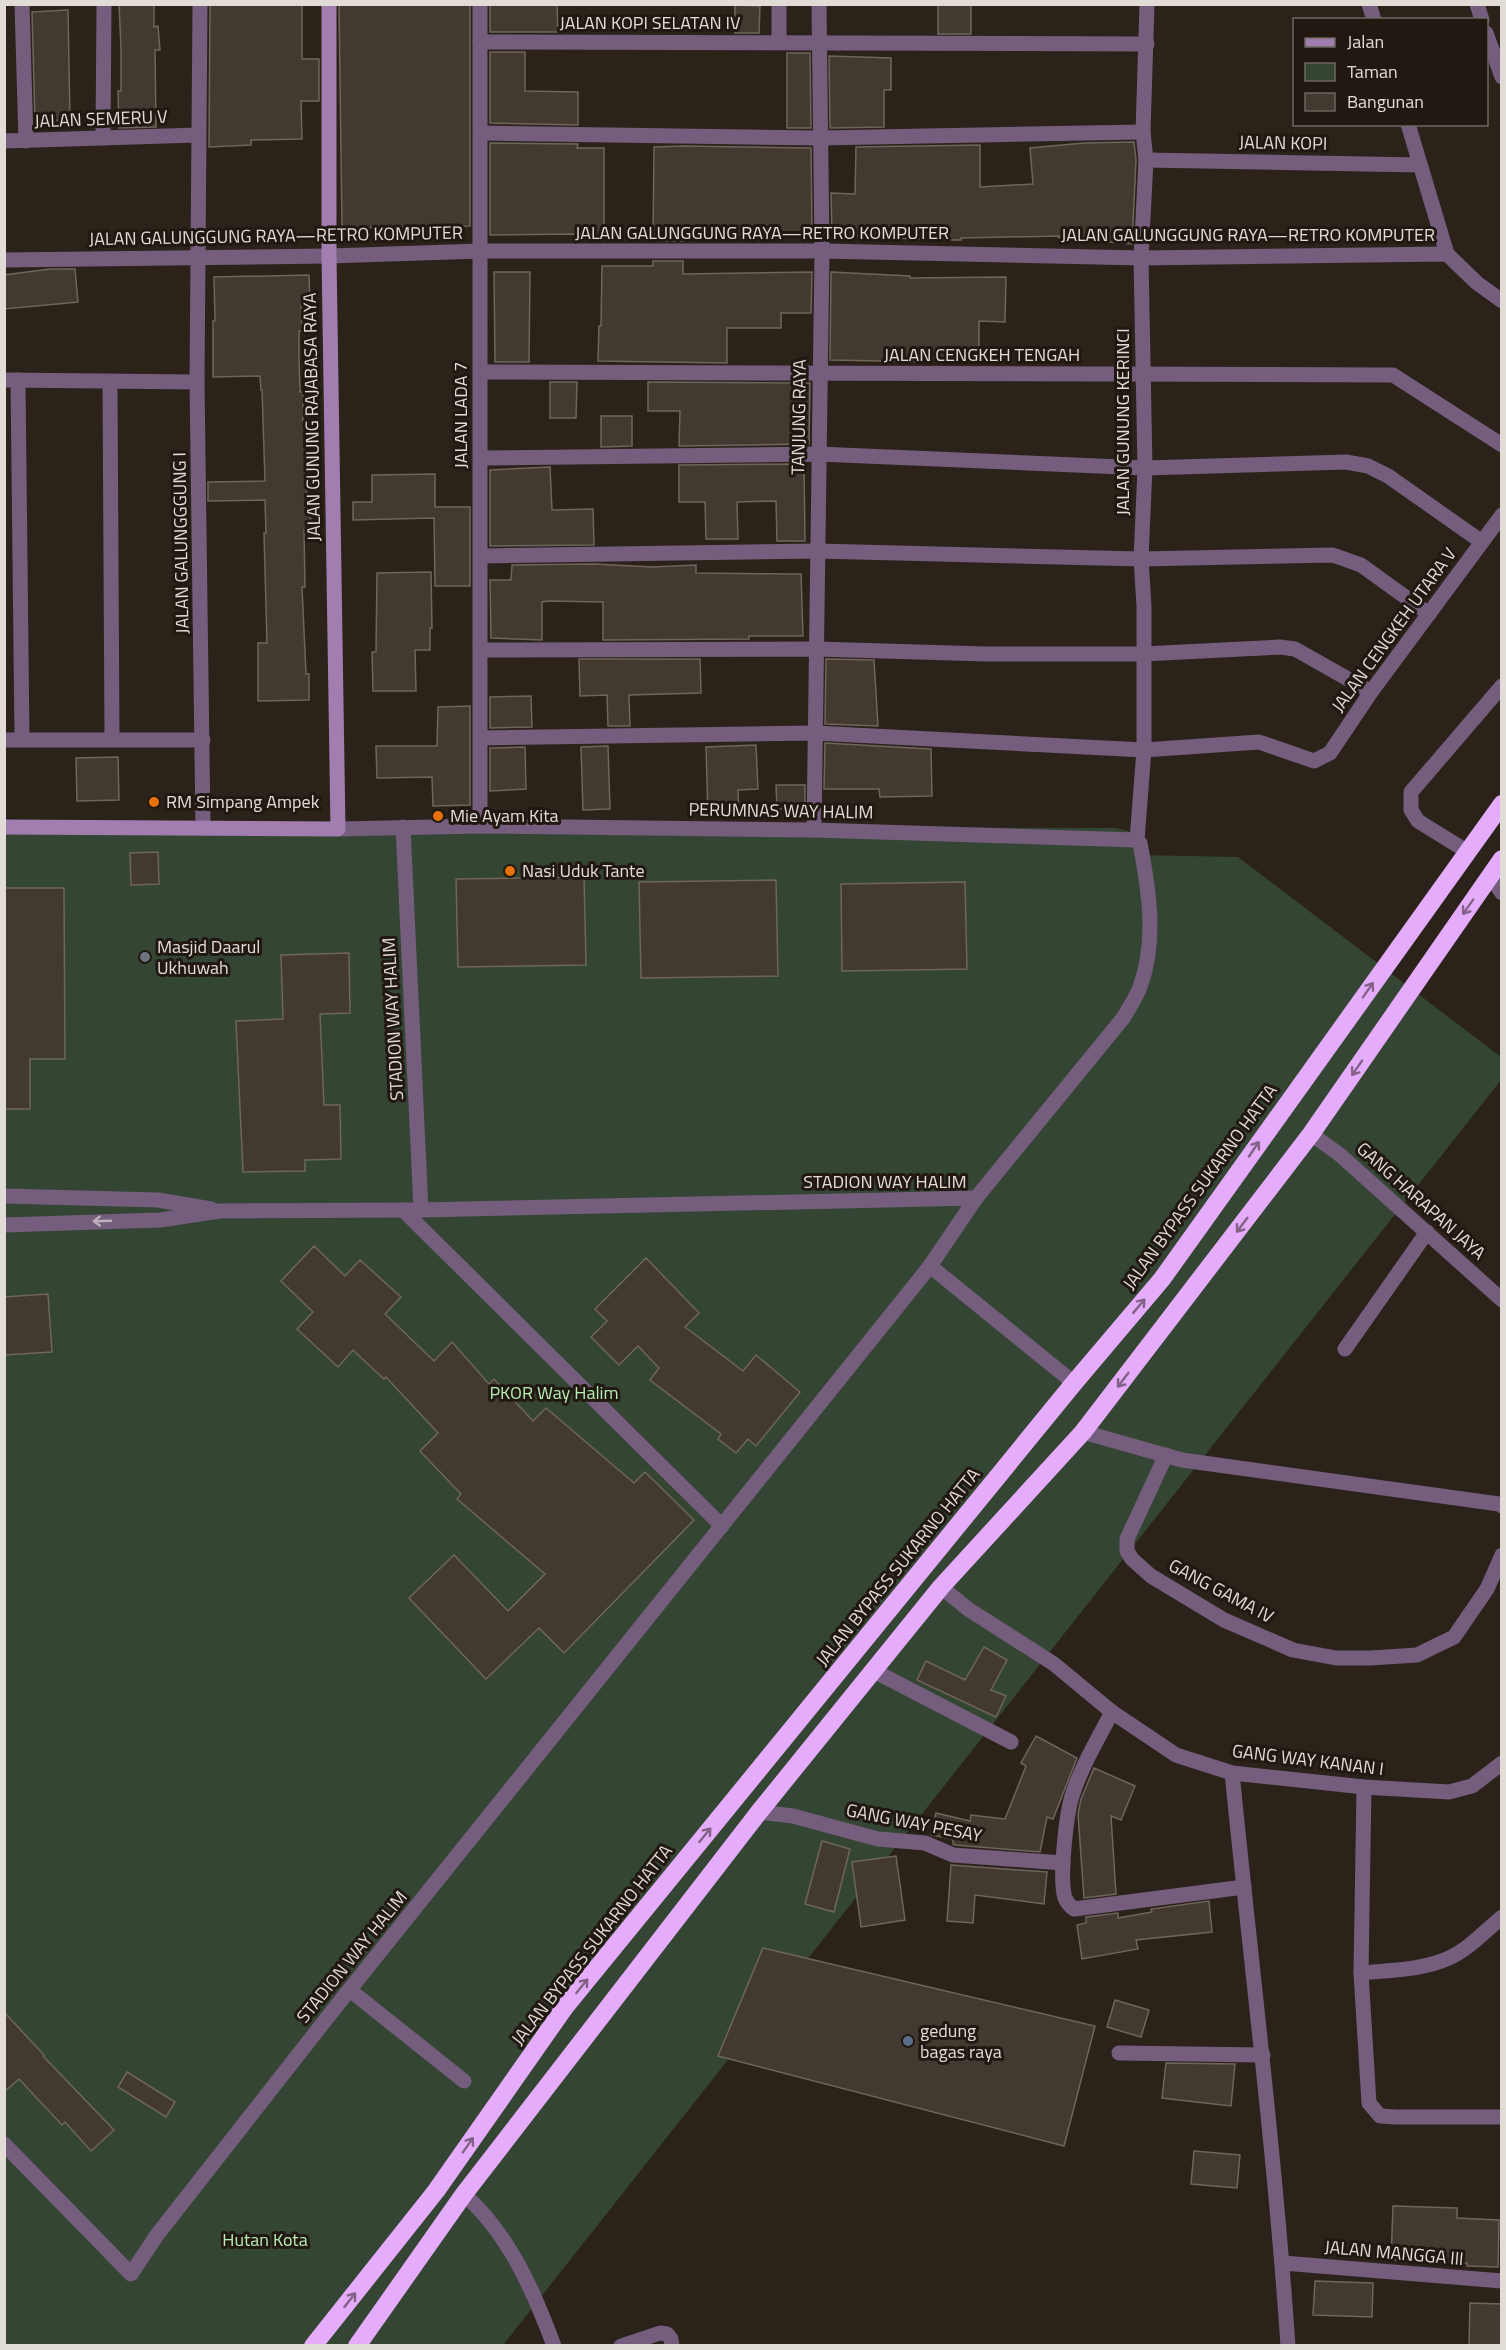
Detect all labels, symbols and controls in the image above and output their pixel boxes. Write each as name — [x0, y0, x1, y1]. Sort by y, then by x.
street label: JALAN KOPI SELATAN IV — [560, 9, 741, 36]
legend — [1293, 18, 1488, 126]
text: Jalan — [1347, 28, 1384, 55]
text: Taman — [1347, 58, 1398, 85]
text: Bangunan — [1347, 88, 1424, 115]
street label: JALAN SEMERU V — [34, 103, 169, 134]
street label: JALAN KOPI — [1239, 128, 1327, 157]
street label: JALAN GALUNGGUNG RAYA—RETRO KOMPUTER — [89, 219, 463, 252]
street label: JALAN GALUNGGUNG RAYA—RETRO KOMPUTER — [575, 219, 949, 246]
street label: JALAN GALUNGGUNG RAYA—RETRO KOMPUTER — [1061, 221, 1435, 248]
street label: JALAN GUNUNG RAJABASA RAYA — [296, 292, 327, 542]
street label: JALAN GUNUNG KERINCI — [1109, 328, 1136, 516]
street label: JALAN CENGKEH TENGAH — [884, 341, 1080, 368]
street label: TANJUNG RAYA — [784, 359, 813, 475]
street label: JALAN LADA 7 — [447, 362, 474, 468]
street label: JALAN GALUNGGGUNG I — [165, 452, 196, 634]
street label: JALAN CENGKEH UTARA V — [1325, 541, 1463, 718]
place label: RM Simpang Ampek — [166, 788, 320, 815]
marker: RM Simpang Ampek — [147, 795, 161, 809]
street label: PERUMNAS WAY HALIM — [688, 795, 874, 826]
place label: Mie Ayam Kita — [450, 802, 559, 829]
marker: Mie Ayam Kita — [431, 809, 445, 823]
place label: Nasi Uduk Tante — [522, 857, 645, 884]
marker: Nasi Uduk Tante — [503, 864, 517, 878]
one-way arrow — [1462, 899, 1474, 915]
place label: Masjid Daarul Ukhuwah — [157, 933, 260, 981]
street label: STADION WAY HALIM — [375, 937, 410, 1101]
marker: Masjid Daarul Ukhuwah — [138, 950, 152, 964]
one-way arrow — [1362, 983, 1374, 999]
one-way arrow — [1351, 1059, 1363, 1075]
street label: JALAN BYPASS SUKARNO HATTA — [1116, 1078, 1284, 1295]
street label: GANG HARAPAN JAYA — [1351, 1135, 1492, 1266]
one-way arrow — [1248, 1141, 1260, 1157]
street label: STADION WAY HALIM — [803, 1168, 967, 1195]
one-way arrow — [92, 1216, 112, 1227]
one-way arrow — [1235, 1216, 1248, 1232]
one-way arrow — [1132, 1299, 1146, 1314]
one-way arrow — [1117, 1371, 1129, 1387]
park label: PKOR Way Halim — [489, 1379, 619, 1406]
street label: JALAN BYPASS SUKARNO HATTA — [809, 1462, 986, 1672]
street label: GANG GAMA IV — [1164, 1552, 1279, 1630]
street label: GANG WAY KANAN I — [1231, 1737, 1385, 1782]
street label: GANG WAY PESAY — [844, 1796, 985, 1849]
one-way arrow — [698, 1827, 711, 1843]
street label: JALAN BYPASS SUKARNO HATTA — [505, 1838, 679, 2051]
street label: STADION WAY HALIM — [290, 1885, 413, 2029]
one-way arrow — [575, 1979, 588, 1995]
place label: gedung bagas raya — [920, 2017, 1002, 2065]
marker: gedung bagas raya — [901, 2034, 915, 2048]
one-way arrow — [462, 2137, 474, 2154]
park label: Hutan Kota — [222, 2226, 308, 2253]
street label: JALAN MANGGA III — [1323, 2233, 1465, 2272]
one-way arrow — [343, 2292, 356, 2308]

